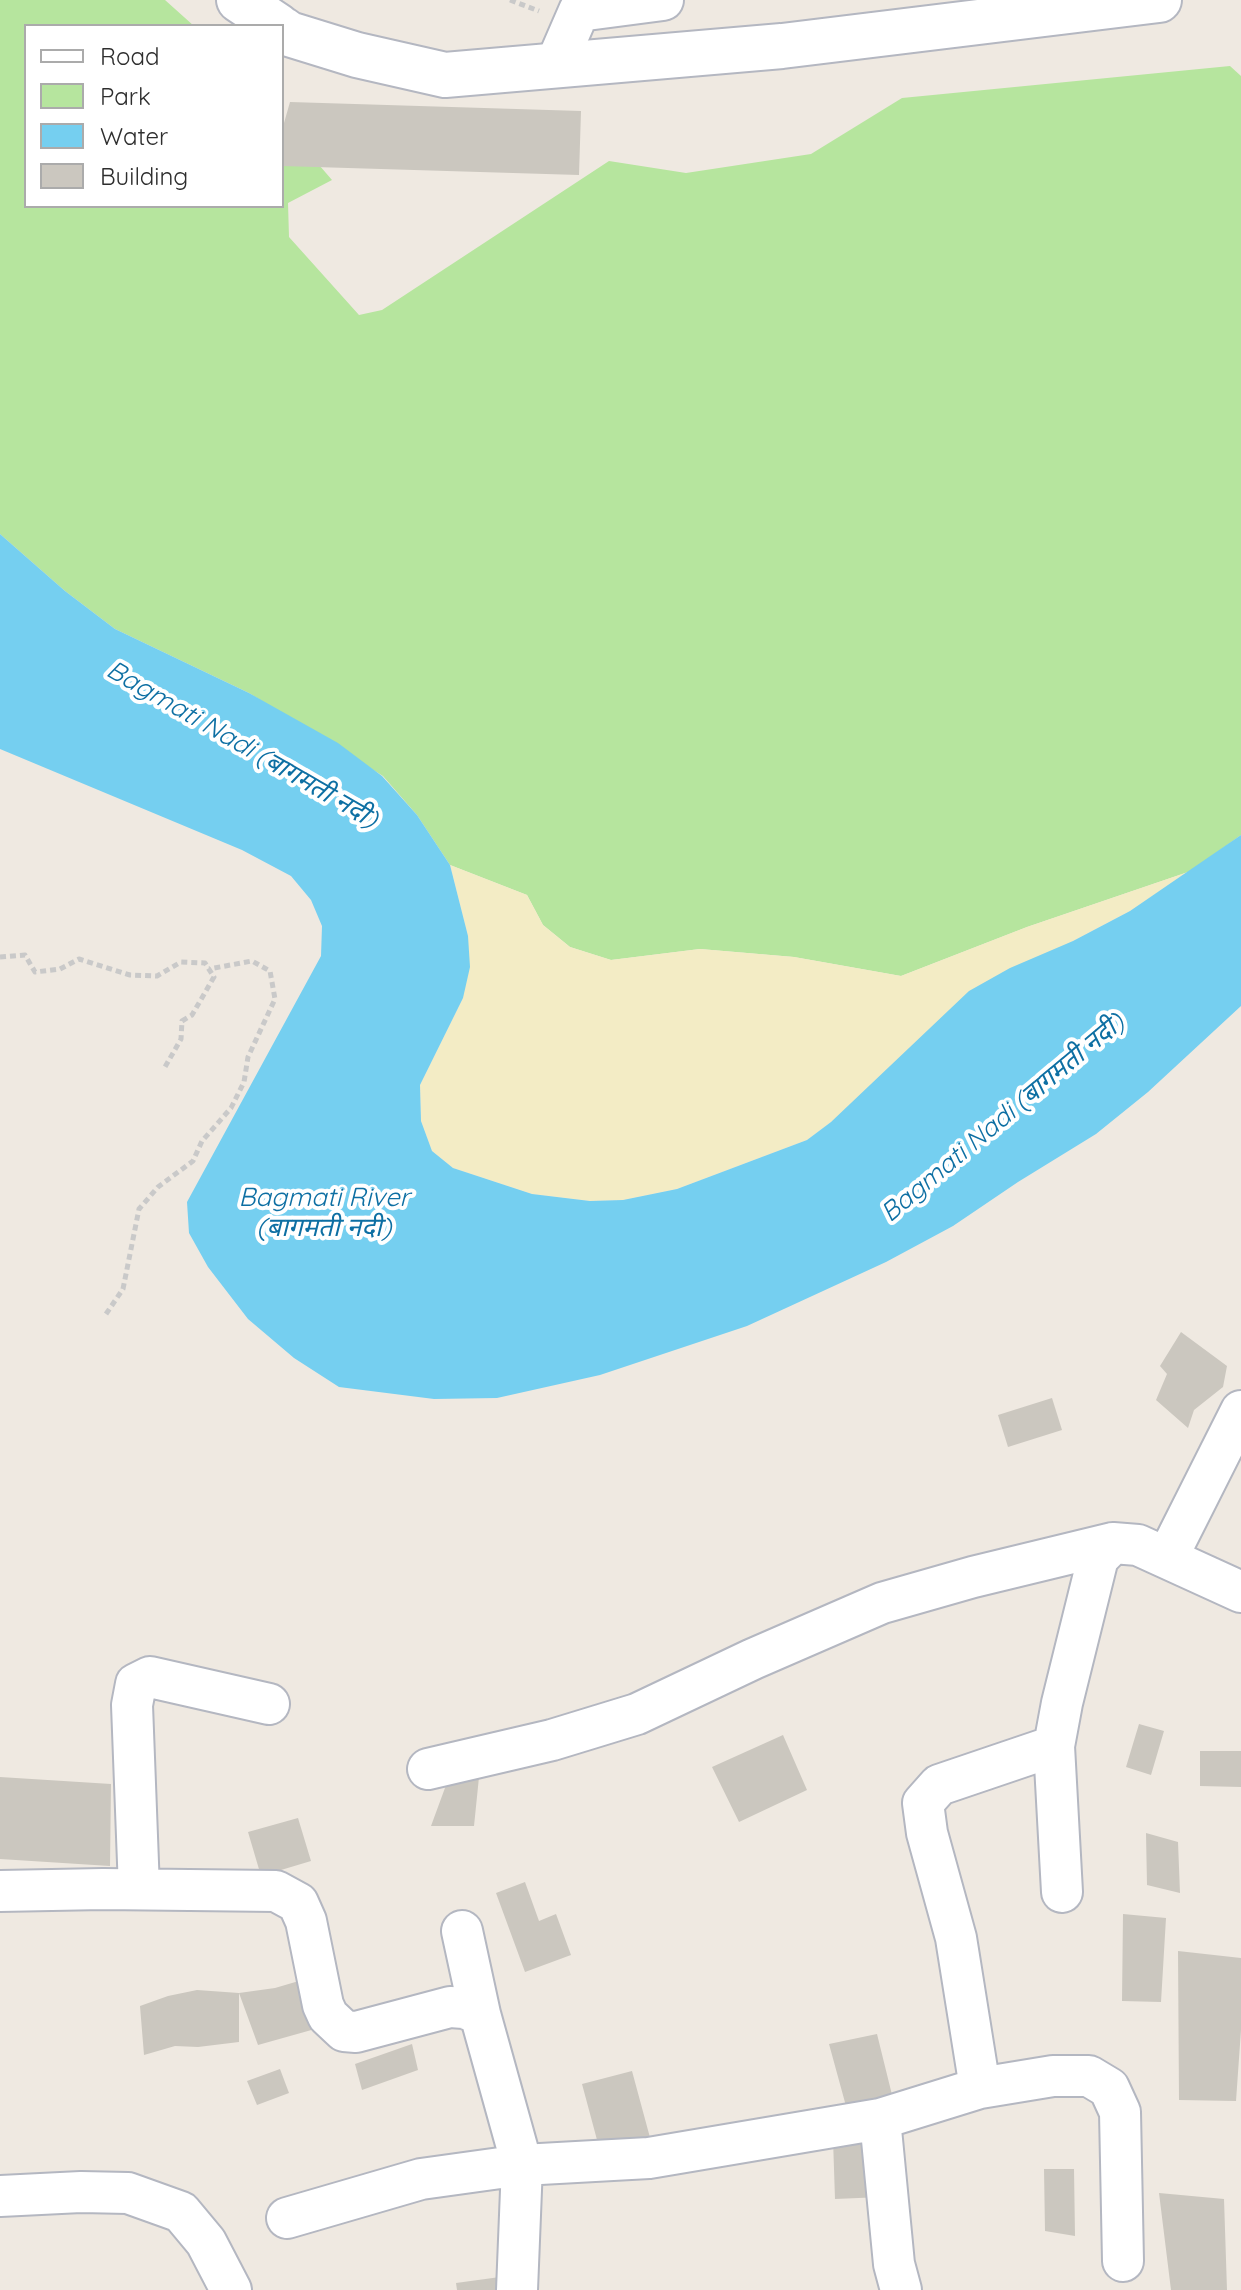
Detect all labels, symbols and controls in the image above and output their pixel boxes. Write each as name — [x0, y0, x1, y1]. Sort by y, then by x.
legend — [24, 24, 284, 208]
text: Road — [100, 41, 160, 71]
text: Park — [100, 81, 151, 111]
text: Water — [100, 121, 168, 151]
text: Building — [100, 161, 188, 191]
water label: Bagmati Nadi (बागमती नदी) — [101, 655, 383, 835]
water label: Bagmati Nadi (बागमती नदी) — [875, 1007, 1131, 1229]
water label: Bagmati River (बागमती नदी) — [238, 1182, 410, 1244]

